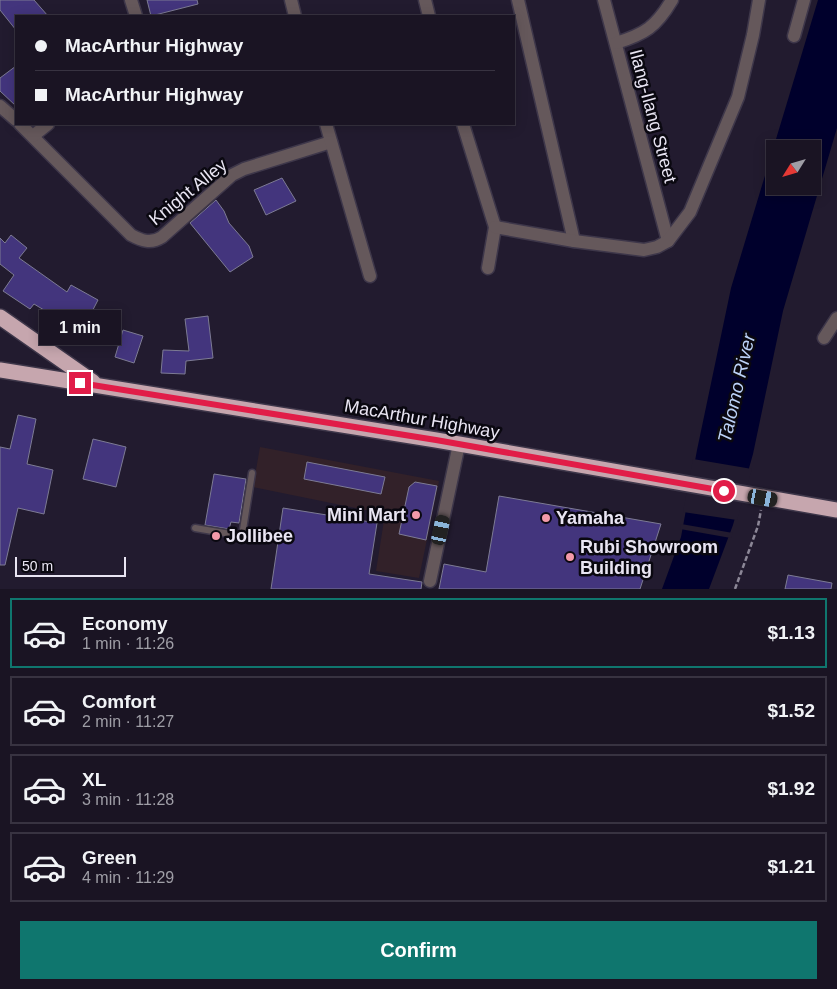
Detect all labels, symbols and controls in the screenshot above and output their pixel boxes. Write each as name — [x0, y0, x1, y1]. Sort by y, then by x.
text: MacArthur Highway — [65, 35, 243, 56]
street label: Ilang-Ilang Street — [626, 47, 680, 185]
text: MacArthur Highway — [65, 84, 243, 105]
north arrow — [766, 140, 821, 195]
map controls — [766, 140, 821, 195]
street label: Knight Alley — [145, 155, 231, 229]
callout: 1 min — [39, 310, 121, 346]
text: 1 min — [59, 319, 101, 336]
water label: Talomo River — [714, 331, 759, 445]
route end — [69, 372, 91, 394]
street label: MacArthur Highway — [343, 396, 501, 442]
route start — [713, 480, 735, 502]
car — [746, 488, 779, 508]
place label: Mini Mart — [327, 505, 406, 525]
place label: Yamaha — [556, 508, 625, 528]
marker: Mini Mart — [410, 509, 422, 521]
marker: Yamaha — [540, 512, 552, 524]
car — [430, 514, 451, 546]
place label: Jollibee — [226, 526, 293, 546]
marker: Jollibee — [210, 530, 222, 542]
place label: Rubi Showroom Building — [580, 537, 718, 578]
marker: Rubi Showroom Building — [564, 551, 576, 563]
scale bar — [15, 554, 126, 577]
text: 50 m — [22, 558, 53, 574]
icon: car — [22, 611, 67, 656]
text: Economy — [82, 613, 168, 634]
text: $1.13 — [767, 622, 815, 643]
text: 1 min · 11:26 — [82, 635, 174, 652]
icon: car — [22, 689, 67, 734]
text: Comfort — [82, 691, 156, 712]
text: $1.52 — [767, 700, 815, 721]
text: 2 min · 11:27 — [82, 713, 174, 730]
icon: car — [22, 767, 67, 812]
text: XL — [82, 769, 106, 790]
text: $1.92 — [767, 778, 815, 799]
text: 3 min · 11:28 — [82, 791, 174, 808]
icon: car — [22, 845, 67, 890]
text: Green — [82, 847, 137, 868]
text: $1.21 — [767, 856, 815, 877]
text: 4 min · 11:29 — [82, 869, 174, 886]
button: Confirm — [20, 921, 817, 979]

